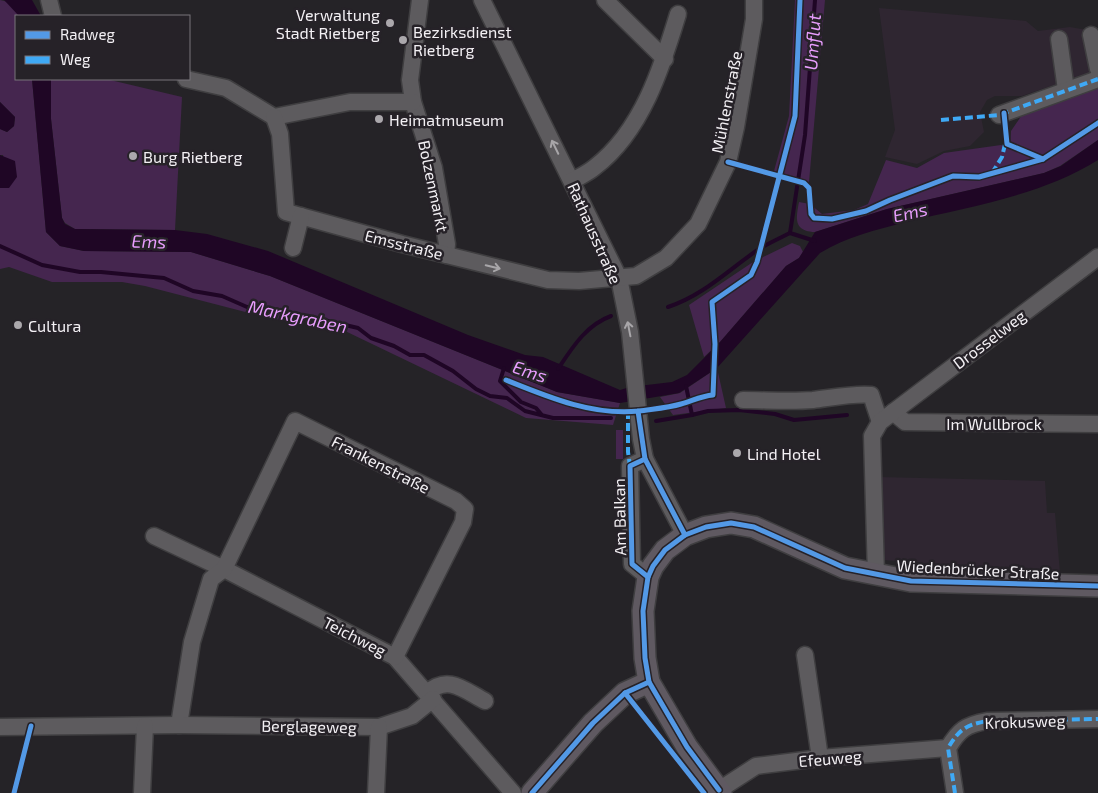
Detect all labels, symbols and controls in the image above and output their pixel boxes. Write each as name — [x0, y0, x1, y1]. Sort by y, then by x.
place label: Verwaltung Stadt Rietberg — [276, 5, 380, 42]
water label: Umflut — [799, 13, 825, 71]
legend — [15, 15, 190, 80]
marker: Verwaltung Stadt Rietberg — [384, 17, 396, 29]
place label: Bezirksdienst Rietberg — [413, 22, 512, 59]
text: Radweg — [60, 25, 115, 43]
marker: Bezirksdienst Rietberg — [397, 34, 409, 46]
street label: Mühlenstraße — [707, 49, 745, 155]
text: Weg — [60, 50, 91, 68]
place label: Heimatmuseum — [389, 110, 504, 129]
marker: Heimatmuseum — [373, 113, 385, 125]
street label: Bolzenmarkt — [415, 138, 453, 234]
one-way arrow — [550, 140, 559, 155]
place label: Burg Rietberg — [143, 147, 242, 166]
marker: Burg Rietberg — [127, 150, 139, 162]
street label: Rathausstraße — [564, 179, 626, 287]
water label: Ems — [891, 197, 929, 227]
street label: Emsstraße — [363, 225, 445, 263]
water label: Ems — [131, 229, 167, 253]
one-way arrow — [485, 262, 501, 272]
water label: Markgraben — [247, 295, 349, 337]
street label: Drosselweg — [949, 306, 1029, 372]
place label: Cultura — [28, 316, 81, 335]
marker: Cultura — [12, 319, 24, 331]
one-way arrow — [624, 321, 634, 337]
water label: Ems — [510, 355, 550, 387]
street label: Im Wullbrock — [946, 414, 1042, 433]
street label: Frankenstraße — [329, 431, 433, 497]
place label: Lind Hotel — [747, 444, 821, 463]
marker: Lind Hotel — [731, 447, 743, 459]
street label: Am Balkan — [609, 478, 629, 556]
street label: Wiedenbrücker Straße — [896, 555, 1060, 583]
street label: Teichweg — [320, 612, 390, 660]
street label: Krokusweg — [984, 710, 1066, 732]
street label: Berglageweg — [261, 716, 357, 736]
street label: Efeuweg — [798, 746, 862, 770]

